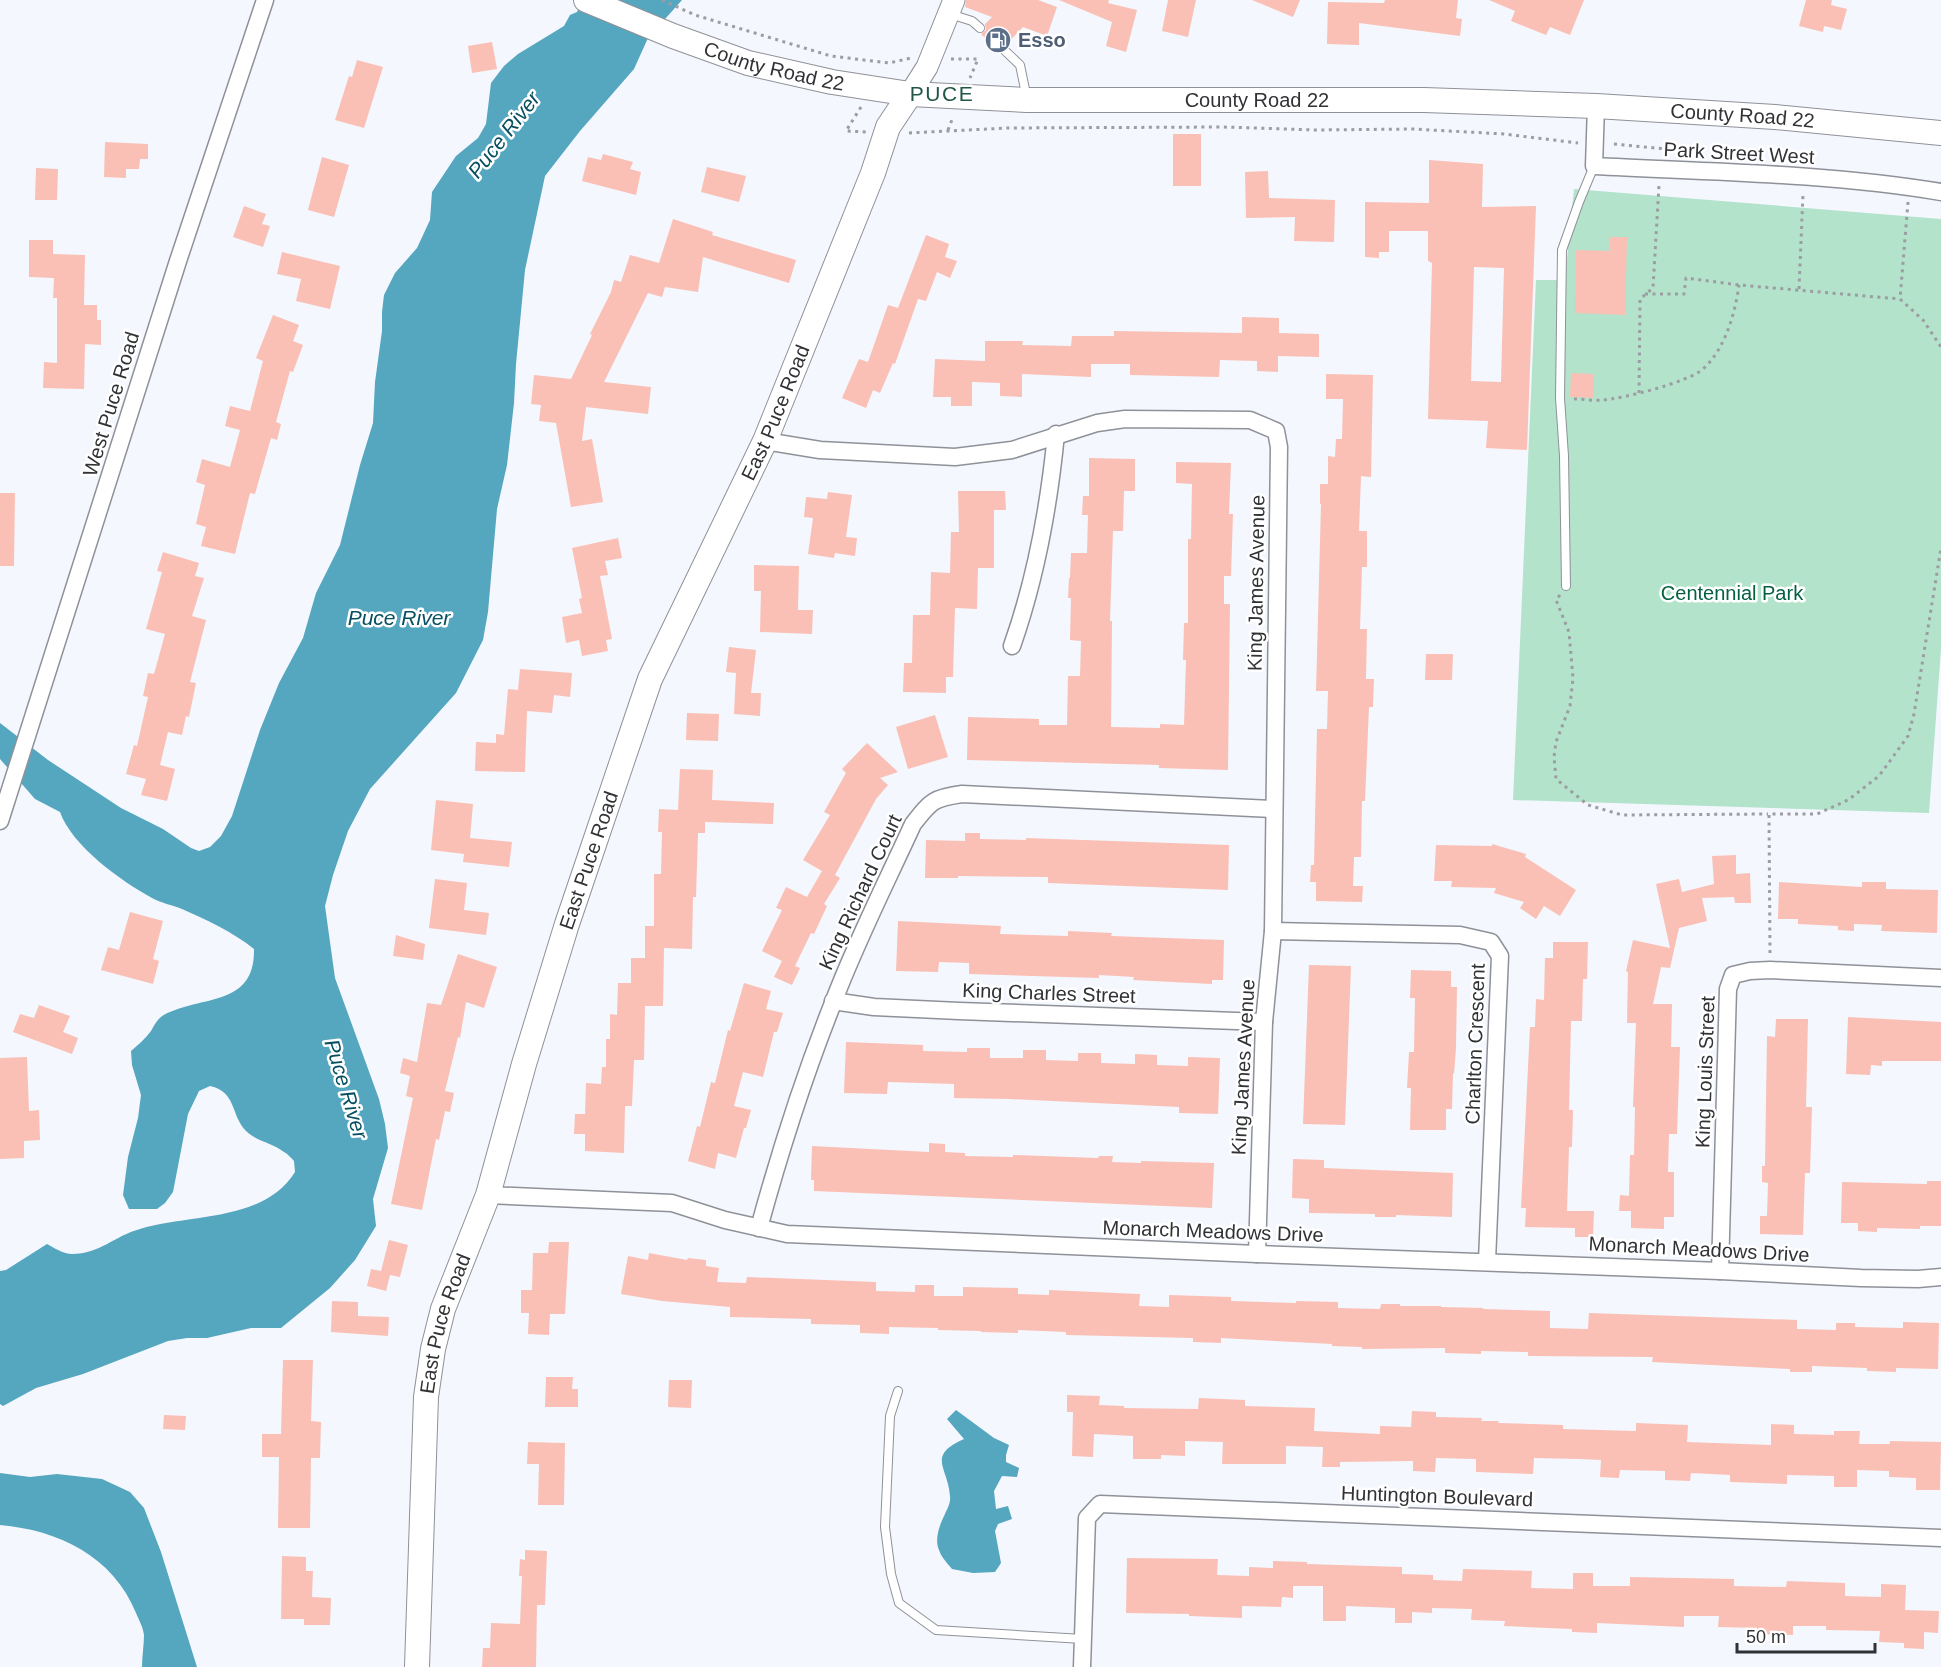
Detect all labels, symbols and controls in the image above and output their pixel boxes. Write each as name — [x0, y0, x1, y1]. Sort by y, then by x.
fuel station icon: Esso — [983, 25, 1013, 55]
place label: Esso — [1018, 29, 1066, 51]
street label: County Road 22 — [701, 37, 846, 95]
district label: PUCE — [910, 82, 974, 105]
water label: Puce River — [463, 86, 545, 182]
street label: County Road 22 — [1185, 89, 1329, 111]
street label: County Road 22 — [1670, 100, 1816, 132]
street label: Park Street West — [1663, 138, 1815, 168]
street label: West Puce Road — [79, 329, 143, 479]
street label: East Puce Road — [737, 342, 814, 484]
street label: King James Avenue — [1243, 495, 1269, 671]
park label: Centennial Park — [1661, 582, 1804, 604]
water label: Puce River — [348, 606, 451, 629]
street label: East Puce Road — [555, 788, 622, 932]
street label: King Richard Court — [814, 810, 906, 973]
street label: Charlton Crescent — [1461, 963, 1489, 1125]
street label: King James Avenue — [1227, 978, 1259, 1156]
street label: King Charles Street — [962, 979, 1136, 1007]
street label: King Louis Street — [1691, 995, 1719, 1149]
water label: Puce River — [320, 1036, 373, 1142]
street label: Monarch Meadows Drive — [1102, 1216, 1324, 1246]
street label: Monarch Meadows Drive — [1588, 1232, 1810, 1266]
street label: East Puce Road — [416, 1251, 475, 1395]
street label: Huntington Boulevard — [1340, 1482, 1534, 1510]
scale bar — [1737, 1616, 1875, 1654]
text: 50 m — [1746, 1627, 1786, 1647]

